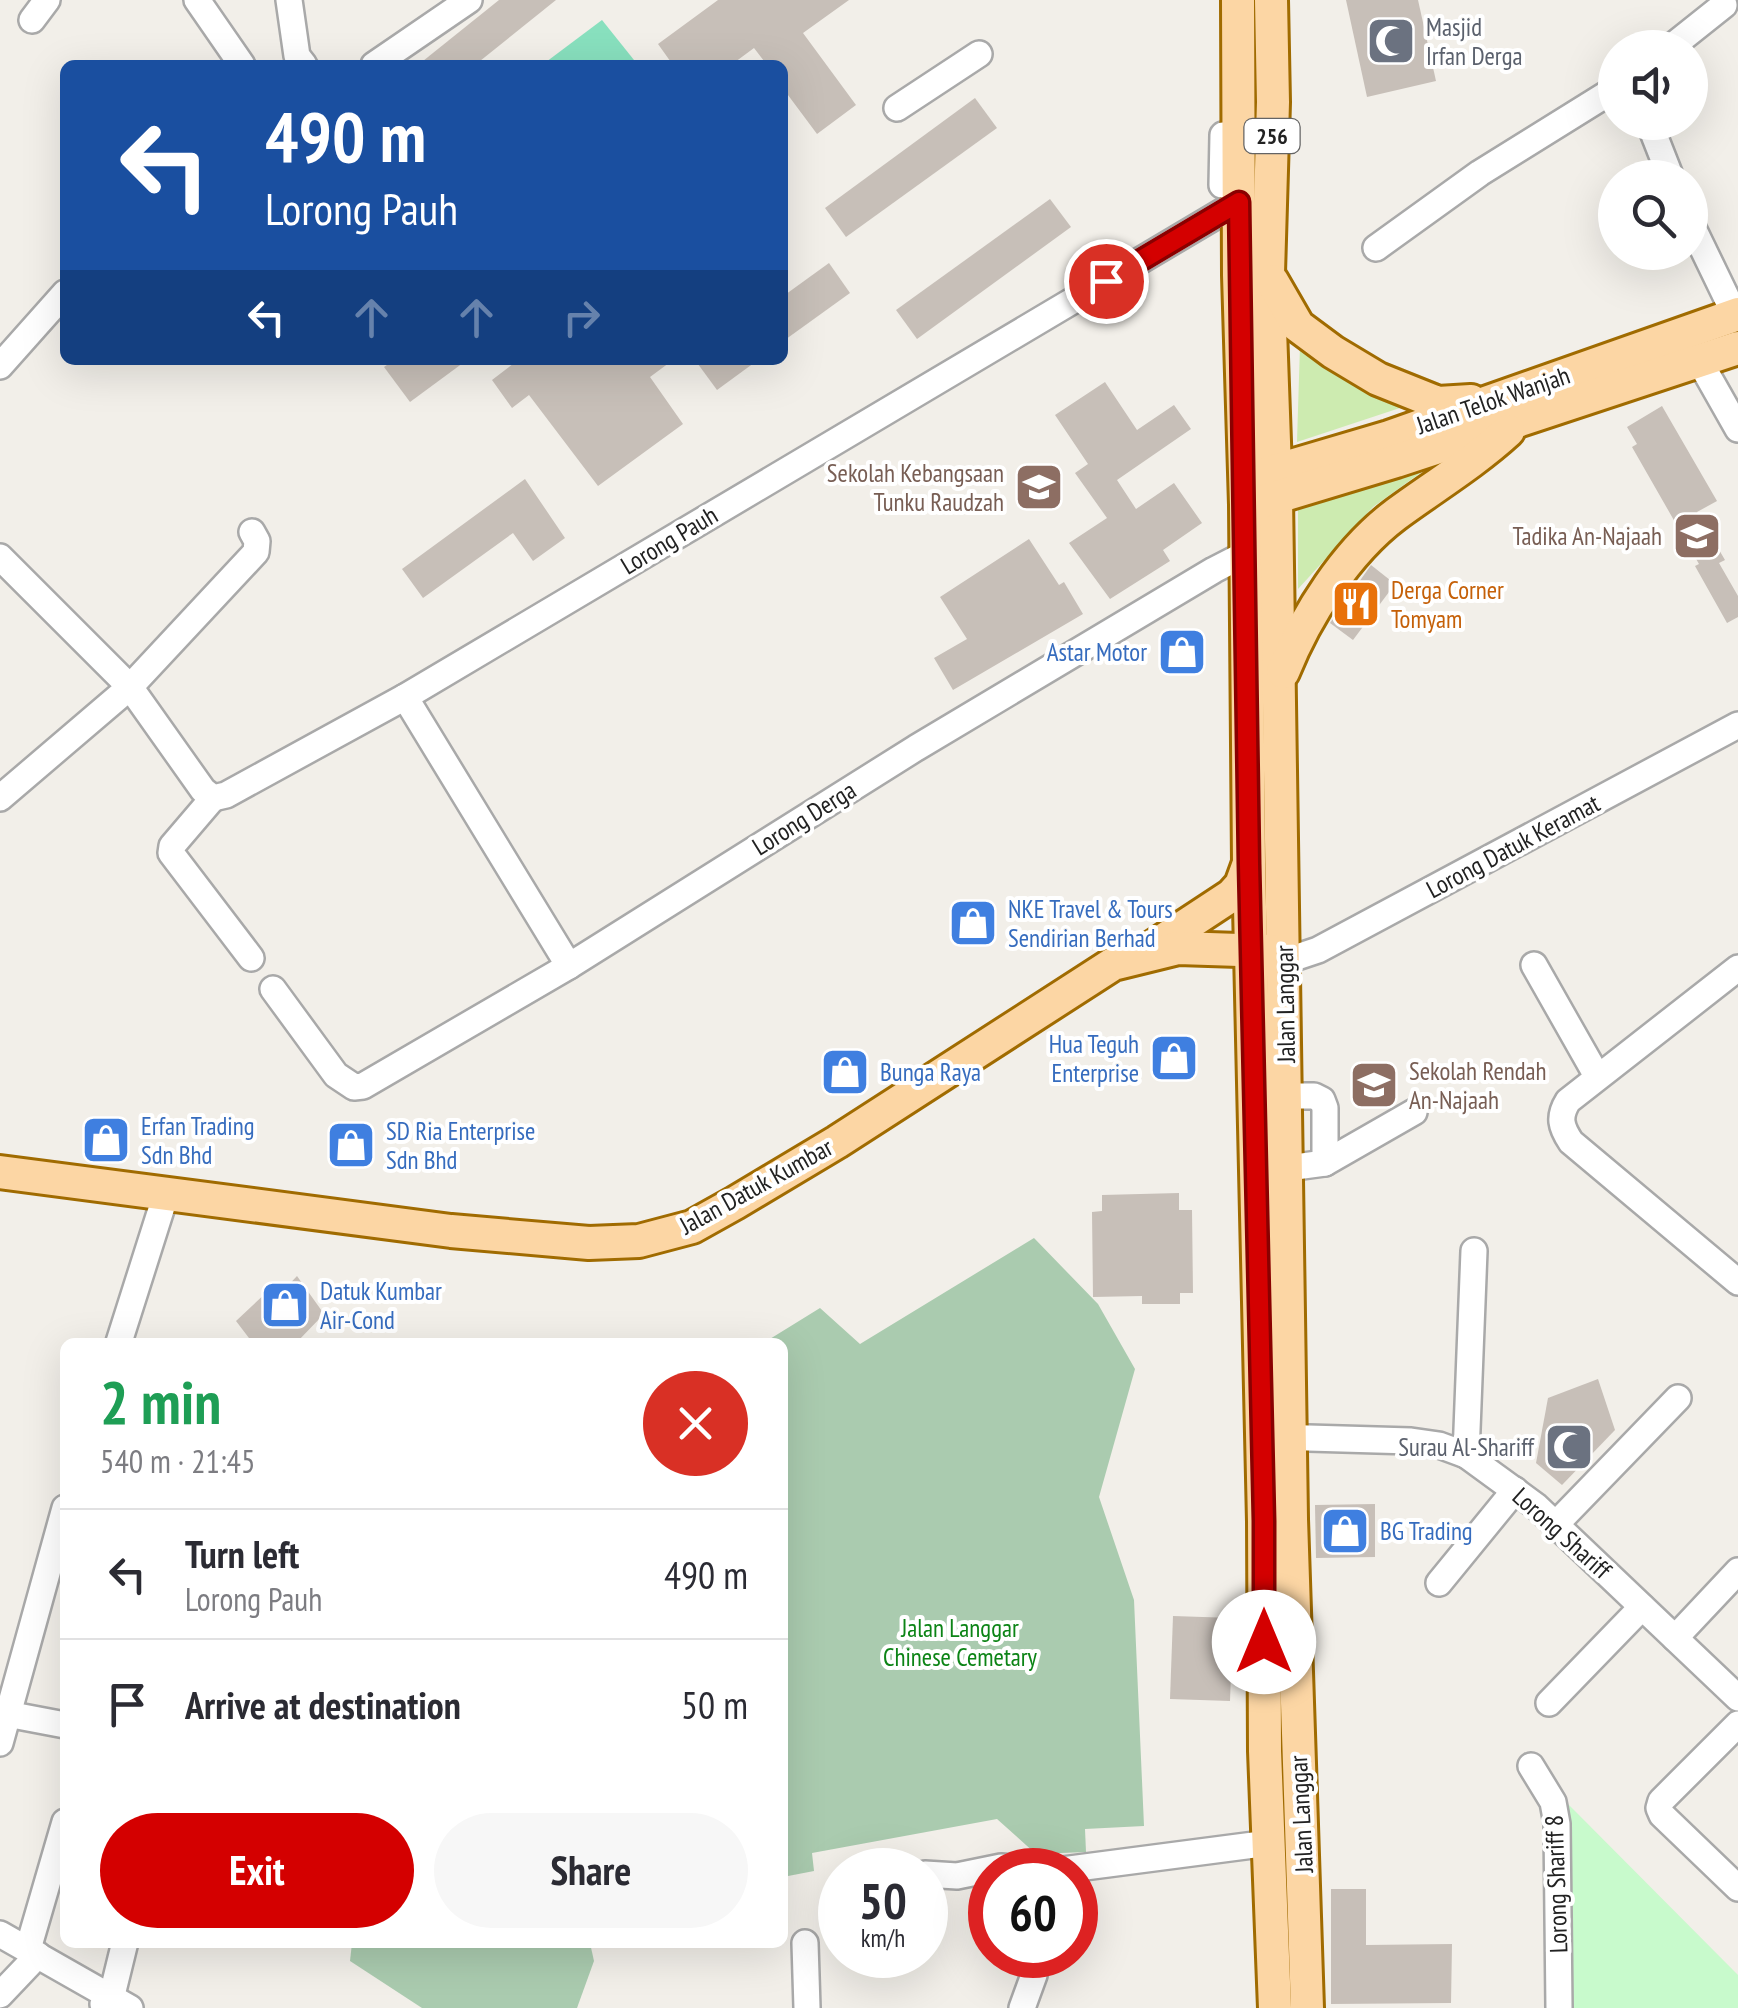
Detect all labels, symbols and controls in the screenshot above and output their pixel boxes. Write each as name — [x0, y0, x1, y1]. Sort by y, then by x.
place label: Masjid Irfan Derga — [1426, 11, 1522, 72]
mosque icon: Masjid Irfan Derga — [1365, 15, 1417, 67]
map controls — [1598, 30, 1708, 270]
button: sound — [1598, 30, 1708, 140]
text: 490 m — [265, 91, 426, 181]
icon: left — [100, 100, 230, 230]
road number: 256 — [1244, 119, 1300, 153]
button: search — [1598, 160, 1708, 270]
text: Lorong Pauh — [265, 179, 458, 237]
pin — [1064, 239, 1149, 324]
icon: arrive — [1079, 254, 1134, 309]
icon: left — [239, 290, 294, 345]
icon: ahead — [344, 290, 399, 345]
icon: ahead — [449, 290, 504, 345]
icon: right — [554, 290, 609, 345]
street label: Jalan Telok Wanjah — [1411, 359, 1574, 442]
place label: Sekolah Kebangsaan Tunku Raudzah — [827, 457, 1004, 518]
school or university icon: Sekolah Kebangsaan Tunku Raudzah — [1013, 461, 1065, 513]
street label: Lorong Pauh — [615, 499, 723, 581]
school or university icon: Tadika An-Najaah — [1671, 510, 1723, 562]
place label: Tadika An-Najaah — [1512, 520, 1662, 552]
place label: Derga Corner Tomyam — [1391, 574, 1504, 635]
restaurant icon: Derga Corner Tomyam — [1330, 578, 1382, 630]
shop icon: Astar Motor — [1156, 626, 1208, 678]
place label: Astar Motor — [1047, 636, 1147, 668]
street label: Lorong Derga — [746, 774, 862, 862]
street label: Lorong Datuk Keramat — [1421, 787, 1605, 905]
place label: NKE Travel & Tours Sendirian Berhad — [1008, 893, 1173, 954]
shop icon: NKE Travel & Tours Sendirian Berhad — [947, 897, 999, 949]
street label: Jalan Langgar — [1268, 945, 1302, 1064]
place label: Hua Teguh Enterprise — [1049, 1028, 1139, 1089]
shop icon: Hua Teguh Enterprise — [1148, 1032, 1200, 1084]
shop icon: Bunga Raya — [819, 1046, 871, 1098]
place label: Sekolah Rendah An-Najaah — [1409, 1055, 1547, 1116]
place label: Bunga Raya — [880, 1056, 981, 1088]
school or university icon: Sekolah Rendah An-Najaah — [1348, 1059, 1400, 1111]
place label: Erfan Trading Sdn Bhd — [141, 1110, 255, 1171]
shop icon: Erfan Trading Sdn Bhd — [80, 1114, 132, 1166]
place label: SD Ria Enterprise Sdn Bhd — [386, 1115, 535, 1176]
shop icon: SD Ria Enterprise Sdn Bhd — [325, 1119, 377, 1171]
street label: Jalan Datuk Kumbar — [673, 1131, 838, 1242]
place label: Datuk Kumbar Air-Cond — [320, 1275, 442, 1336]
shop icon: Datuk Kumbar Air-Cond — [259, 1279, 311, 1331]
text: 2 min — [100, 1363, 221, 1441]
button: close — [643, 1371, 748, 1476]
mosque icon: Surau Al-Shariff — [1543, 1421, 1595, 1473]
place label: Surau Al-Shariff — [1398, 1431, 1536, 1463]
text: 540 m · 21:45 — [100, 1440, 255, 1482]
street label: Lorong Shariff — [1506, 1480, 1619, 1587]
shop icon: BG Trading — [1319, 1505, 1371, 1557]
place label: BG Trading — [1380, 1515, 1473, 1547]
text: Turn left — [185, 1529, 299, 1578]
icon: left — [100, 1547, 155, 1602]
text: 490 m — [664, 1550, 748, 1599]
text: Lorong Pauh — [185, 1578, 322, 1620]
position arrow — [1212, 1590, 1316, 1694]
park label: Jalan Langgar Chinese Cemetary — [883, 1612, 1038, 1673]
icon: arrive — [100, 1677, 155, 1732]
text: Arrive at destination — [185, 1680, 461, 1729]
text: 50 m — [681, 1680, 748, 1729]
street label: Jalan Langgar — [1282, 1754, 1320, 1875]
button: Exit — [100, 1813, 414, 1928]
button: Share — [434, 1813, 748, 1928]
street label: Lorong Shariff 8 — [1538, 1814, 1574, 1954]
speed limit sign: 60 — [968, 1848, 1098, 1978]
text: 50 — [859, 1868, 907, 1933]
text: km/h — [861, 1922, 905, 1954]

